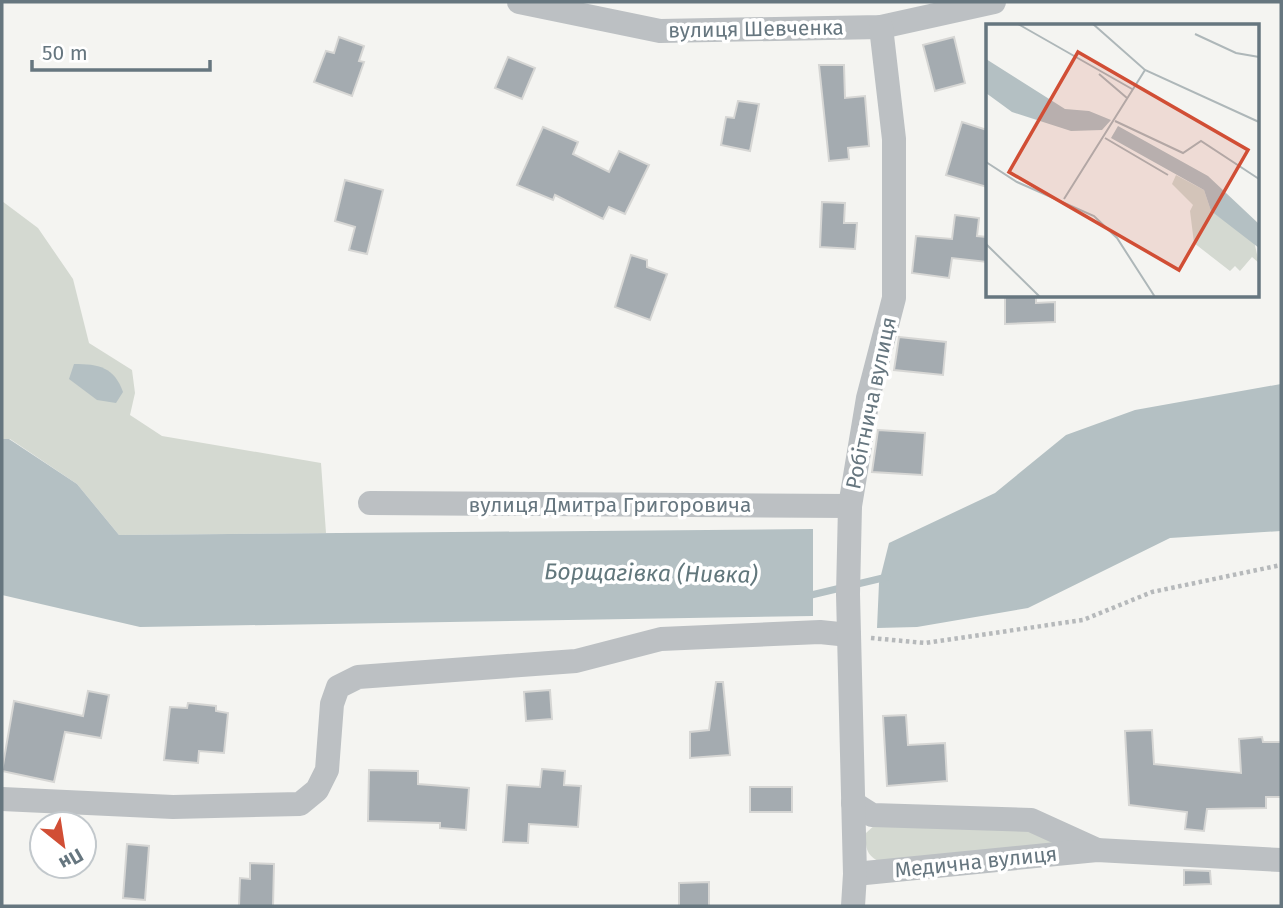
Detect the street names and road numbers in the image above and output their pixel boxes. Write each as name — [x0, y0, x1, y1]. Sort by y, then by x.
street label: вулиця Шевченка — [668, 14, 844, 44]
street label: Робітнича вулиця — [840, 315, 902, 491]
street label: вулиця Дмитра Григоровича — [469, 492, 751, 518]
street label: Медична вулиця — [894, 841, 1058, 883]

